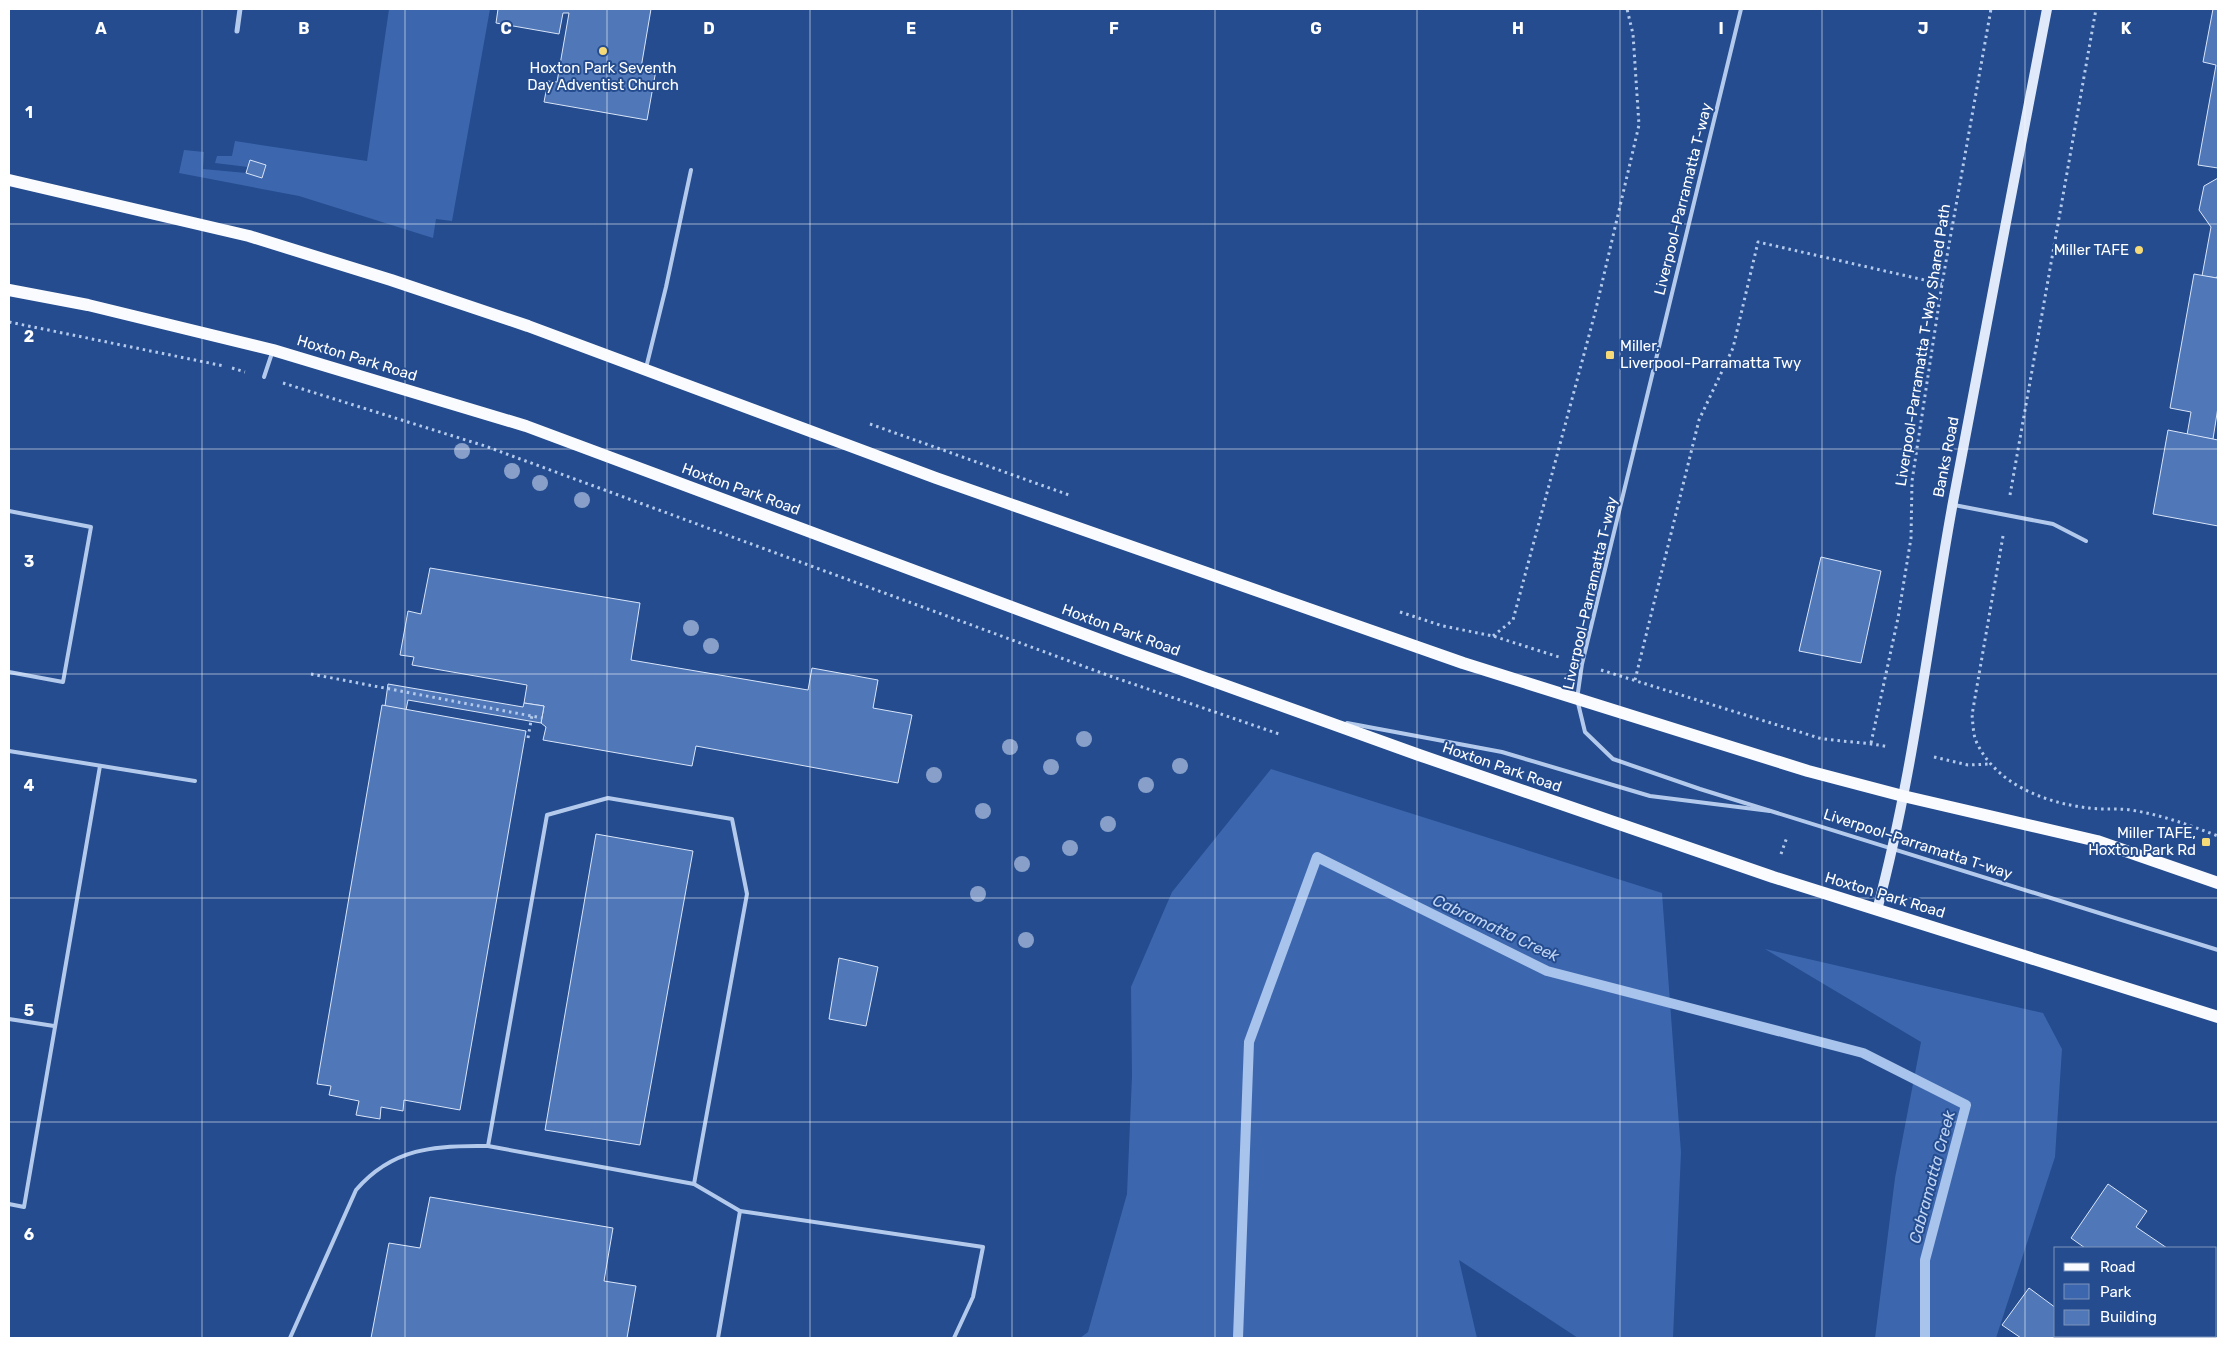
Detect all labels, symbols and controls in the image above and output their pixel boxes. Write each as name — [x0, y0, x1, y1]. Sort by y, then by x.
text: A — [95, 19, 107, 38]
text: B — [298, 19, 310, 38]
text: C — [500, 19, 512, 38]
text: D — [703, 19, 715, 38]
text: E — [906, 19, 916, 38]
text: F — [1109, 19, 1119, 38]
text: G — [1310, 19, 1322, 38]
text: H — [1512, 19, 1524, 38]
text: I — [1718, 19, 1724, 38]
text: J — [1918, 19, 1928, 38]
text: K — [2121, 19, 2132, 38]
marker: Hoxton Park Seventh Day Adventist Church — [597, 45, 609, 57]
place label: Hoxton Park Seventh Day Adventist Church — [527, 59, 679, 94]
street label: Liverpool–Parramatta T-way — [1650, 101, 1716, 297]
text: 1 — [25, 103, 33, 122]
street label: Liverpool-Parramatta T-Way Shared Path — [1892, 203, 1954, 487]
place label: Miller TAFE — [2054, 241, 2129, 259]
marker: Miller TAFE — [2133, 244, 2145, 256]
text: 2 — [24, 327, 34, 346]
street label: Hoxton Park Road — [295, 331, 419, 385]
place label: Miller, Liverpool-Parramatta Twy — [1620, 337, 1801, 372]
marker: Miller, Liverpool-Parramatta Twy — [1604, 349, 1616, 361]
street label: Banks Road — [1929, 415, 1963, 499]
street label: Hoxton Park Road — [679, 459, 803, 519]
street label: Liverpool–Parramatta T-way — [1559, 495, 1621, 691]
text: 3 — [24, 552, 34, 571]
street label: Hoxton Park Road — [1059, 600, 1183, 660]
street label: Hoxton Park Road — [1440, 738, 1564, 796]
text: 4 — [24, 776, 35, 795]
street label: Liverpool–Parramatta T-way — [1821, 805, 2015, 883]
place label: Miller TAFE, Hoxton Park Rd — [2088, 824, 2196, 859]
marker: Miller TAFE, Hoxton Park Rd — [2200, 836, 2212, 848]
street label: Hoxton Park Road — [1823, 868, 1947, 922]
water label: Cabramatta Creek — [1430, 890, 1563, 966]
text: 5 — [24, 1001, 34, 1020]
water label: Cabramatta Creek — [1905, 1108, 1959, 1246]
text: 6 — [24, 1225, 34, 1244]
legend — [2054, 1247, 2217, 1337]
text: Road — [2100, 1258, 2136, 1276]
text: Park — [2100, 1283, 2131, 1301]
text: Building — [2100, 1308, 2157, 1326]

